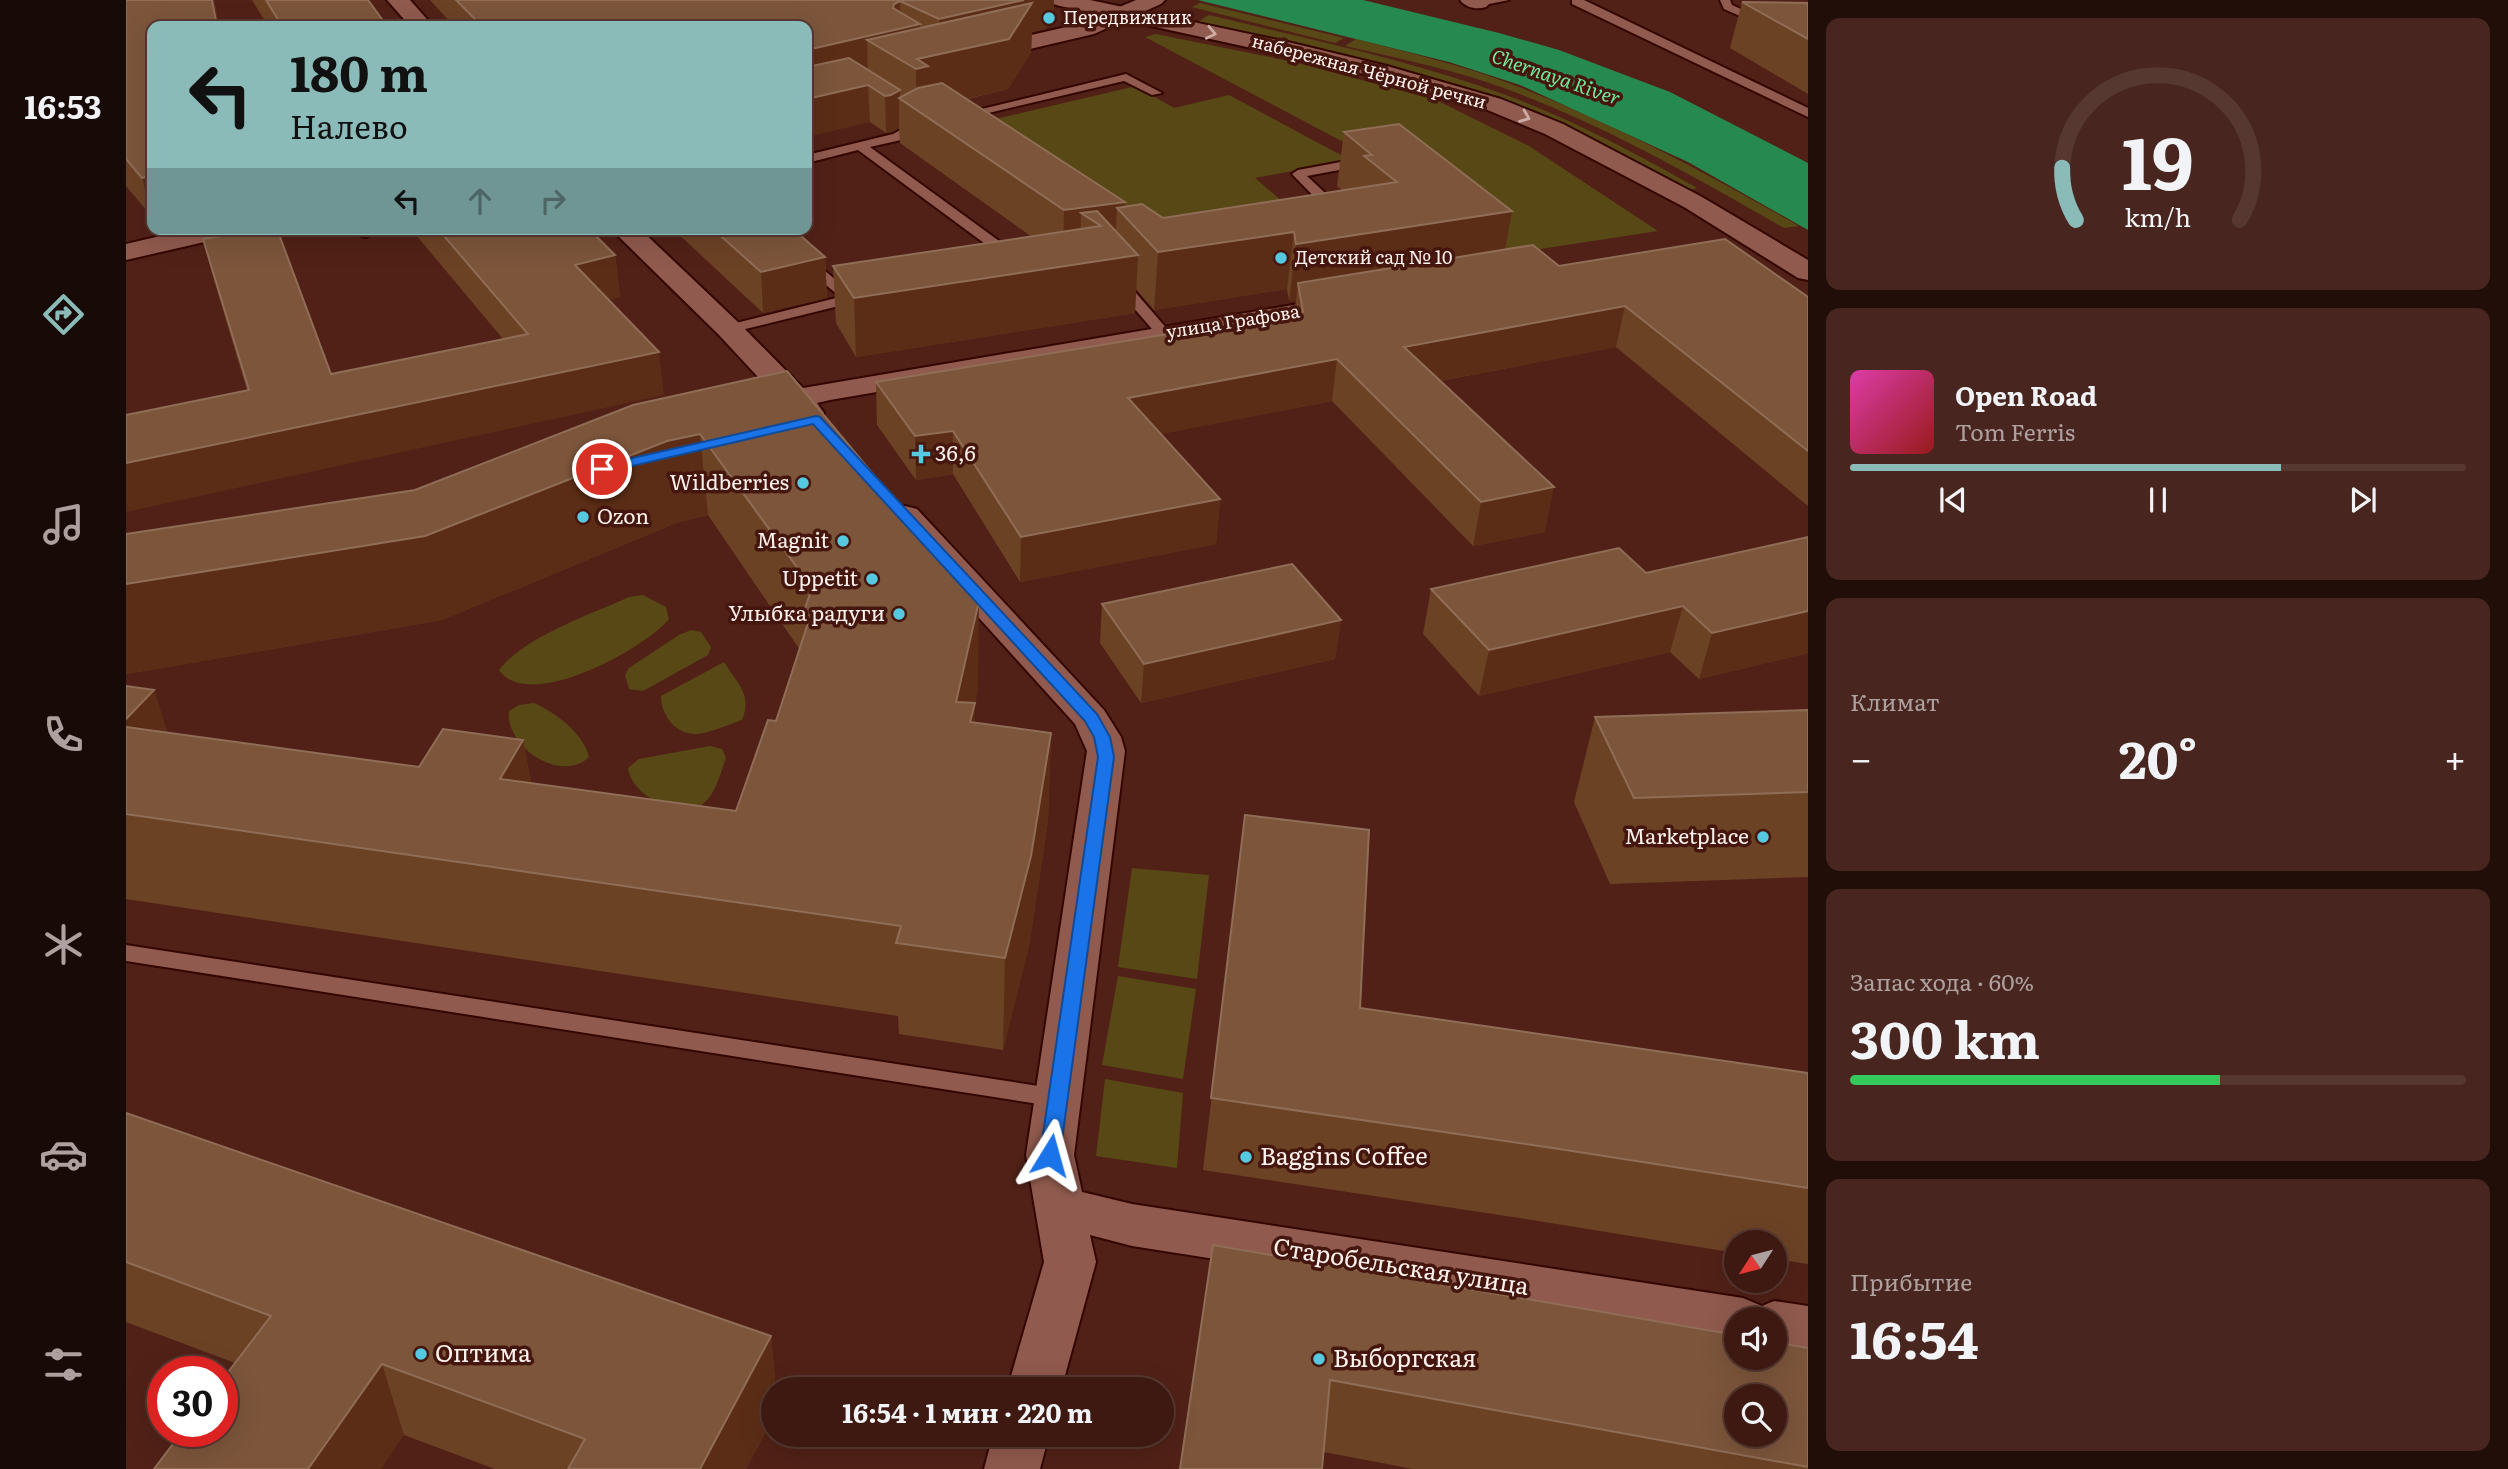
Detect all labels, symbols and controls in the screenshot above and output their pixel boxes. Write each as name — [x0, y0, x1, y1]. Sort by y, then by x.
place label: Передвижник — [1063, 3, 1192, 30]
marker: Передвижник — [1041, 10, 1057, 26]
one-way arrow — [1205, 24, 1217, 39]
street label: набережная Чёрной речки — [1249, 26, 1489, 115]
text: 180 m — [290, 34, 428, 107]
water label: Chernaya River — [1488, 41, 1625, 111]
icon: left — [175, 49, 266, 140]
text: 16:53 — [24, 81, 102, 129]
text: Налево — [290, 101, 408, 149]
text: 19 — [2122, 104, 2194, 212]
one-way arrow — [1518, 109, 1530, 123]
icon: left — [388, 182, 426, 220]
icon: ahead — [461, 182, 499, 220]
icon: right — [534, 182, 572, 220]
text: km/h — [2125, 198, 2191, 235]
place label: Детский сад № 10 — [1295, 243, 1452, 270]
marker: Детский сад № 10 — [1273, 250, 1289, 266]
icon: directions — [39, 290, 88, 339]
street label: улица Графова — [1164, 297, 1302, 344]
text: Open Road — [1955, 375, 2097, 414]
text: Tom Ferris — [1955, 414, 2075, 448]
place label: 36,6 — [935, 436, 976, 467]
pin — [572, 439, 632, 499]
marker: 36,6 — [913, 446, 929, 462]
icon: arrive — [583, 450, 621, 488]
place label: Wildberries — [669, 465, 789, 496]
marker: Wildberries — [795, 475, 811, 491]
icon: previous — [1934, 481, 1972, 519]
icon: pause — [2139, 481, 2177, 519]
icon: next — [2344, 481, 2382, 519]
place label: Ozon — [597, 499, 649, 530]
icon: music — [39, 500, 88, 549]
marker: Ozon — [575, 509, 591, 525]
place label: Magnit — [757, 523, 830, 554]
marker: Magnit — [835, 533, 851, 549]
place label: Uppetit — [782, 561, 859, 592]
marker: Uppetit — [864, 571, 880, 587]
place label: Улыбка радуги — [728, 596, 885, 627]
marker: Улыбка радуги — [891, 606, 907, 622]
text: Климат — [1850, 684, 1940, 718]
icon: phone — [39, 710, 88, 759]
text: 20° — [2119, 718, 2197, 795]
text: − — [1850, 728, 1872, 785]
text: + — [2444, 728, 2466, 785]
place label: Marketplace — [1624, 819, 1749, 850]
marker: Marketplace — [1755, 829, 1771, 845]
icon: climate — [39, 920, 88, 969]
text: Запас хода · 60% — [1850, 964, 2034, 998]
text: 300 km — [1850, 998, 2040, 1075]
position arrow — [1013, 1118, 1087, 1192]
icon: car — [39, 1130, 88, 1179]
place label: Baggins Coffee — [1260, 1137, 1428, 1172]
marker: Baggins Coffee — [1238, 1149, 1254, 1165]
street label: Старобельская улица — [1271, 1227, 1532, 1302]
north arrow — [1724, 1230, 1787, 1293]
map controls — [1724, 1230, 1787, 1447]
text: Прибытие — [1850, 1264, 1972, 1298]
text: 16:54 — [1850, 1298, 1979, 1375]
button: sound — [1724, 1307, 1787, 1370]
place label: Оптима — [435, 1334, 531, 1369]
place label: Выборгская — [1333, 1339, 1477, 1374]
icon: filters — [39, 1340, 88, 1389]
marker: Оптима — [413, 1346, 429, 1362]
marker: Выборгская — [1311, 1351, 1327, 1367]
speed limit sign: 30 — [147, 1356, 238, 1447]
button: search — [1724, 1384, 1787, 1447]
text: 16:54 · 1 мин · 220 m — [842, 1392, 1093, 1431]

